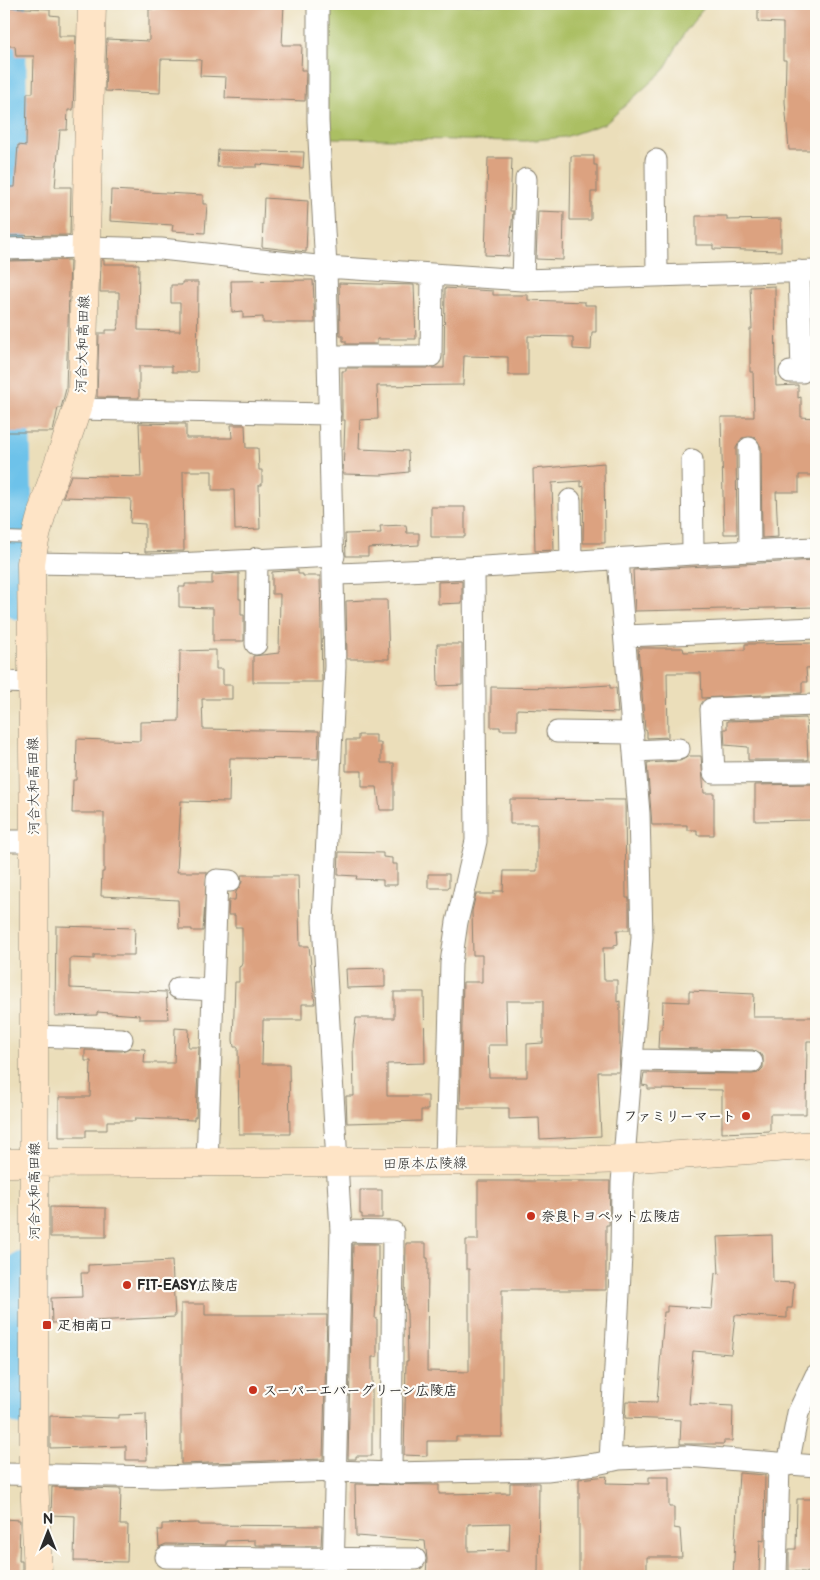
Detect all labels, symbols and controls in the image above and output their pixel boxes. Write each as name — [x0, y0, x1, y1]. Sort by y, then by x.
street label: 河合大和高田線 — [72, 295, 93, 393]
street label: 河合大和高田線 — [24, 737, 43, 835]
place label: ファミリーマート — [623, 1108, 736, 1125]
marker: ファミリーマート — [740, 1110, 752, 1122]
street label: 河合大和高田線 — [26, 1142, 43, 1240]
street label: 田原本広陵線 — [383, 1154, 467, 1173]
place label: 奈良トヨペット広陵店 — [541, 1208, 681, 1225]
marker: 奈良トヨペット広陵店 — [525, 1210, 537, 1222]
place label: FIT-EASY広陵店 — [137, 1277, 239, 1294]
marker: FIT-EASY広陵店 — [121, 1279, 133, 1291]
place label: 疋相南口 — [57, 1317, 113, 1334]
marker: 疋相南口 — [41, 1319, 53, 1331]
place label: スーパーエバーグリーン広陵店 — [263, 1382, 458, 1399]
marker: スーパーエバーグリーン広陵店 — [247, 1384, 259, 1396]
north arrow — [22, 1508, 72, 1558]
text: N — [43, 1511, 53, 1528]

